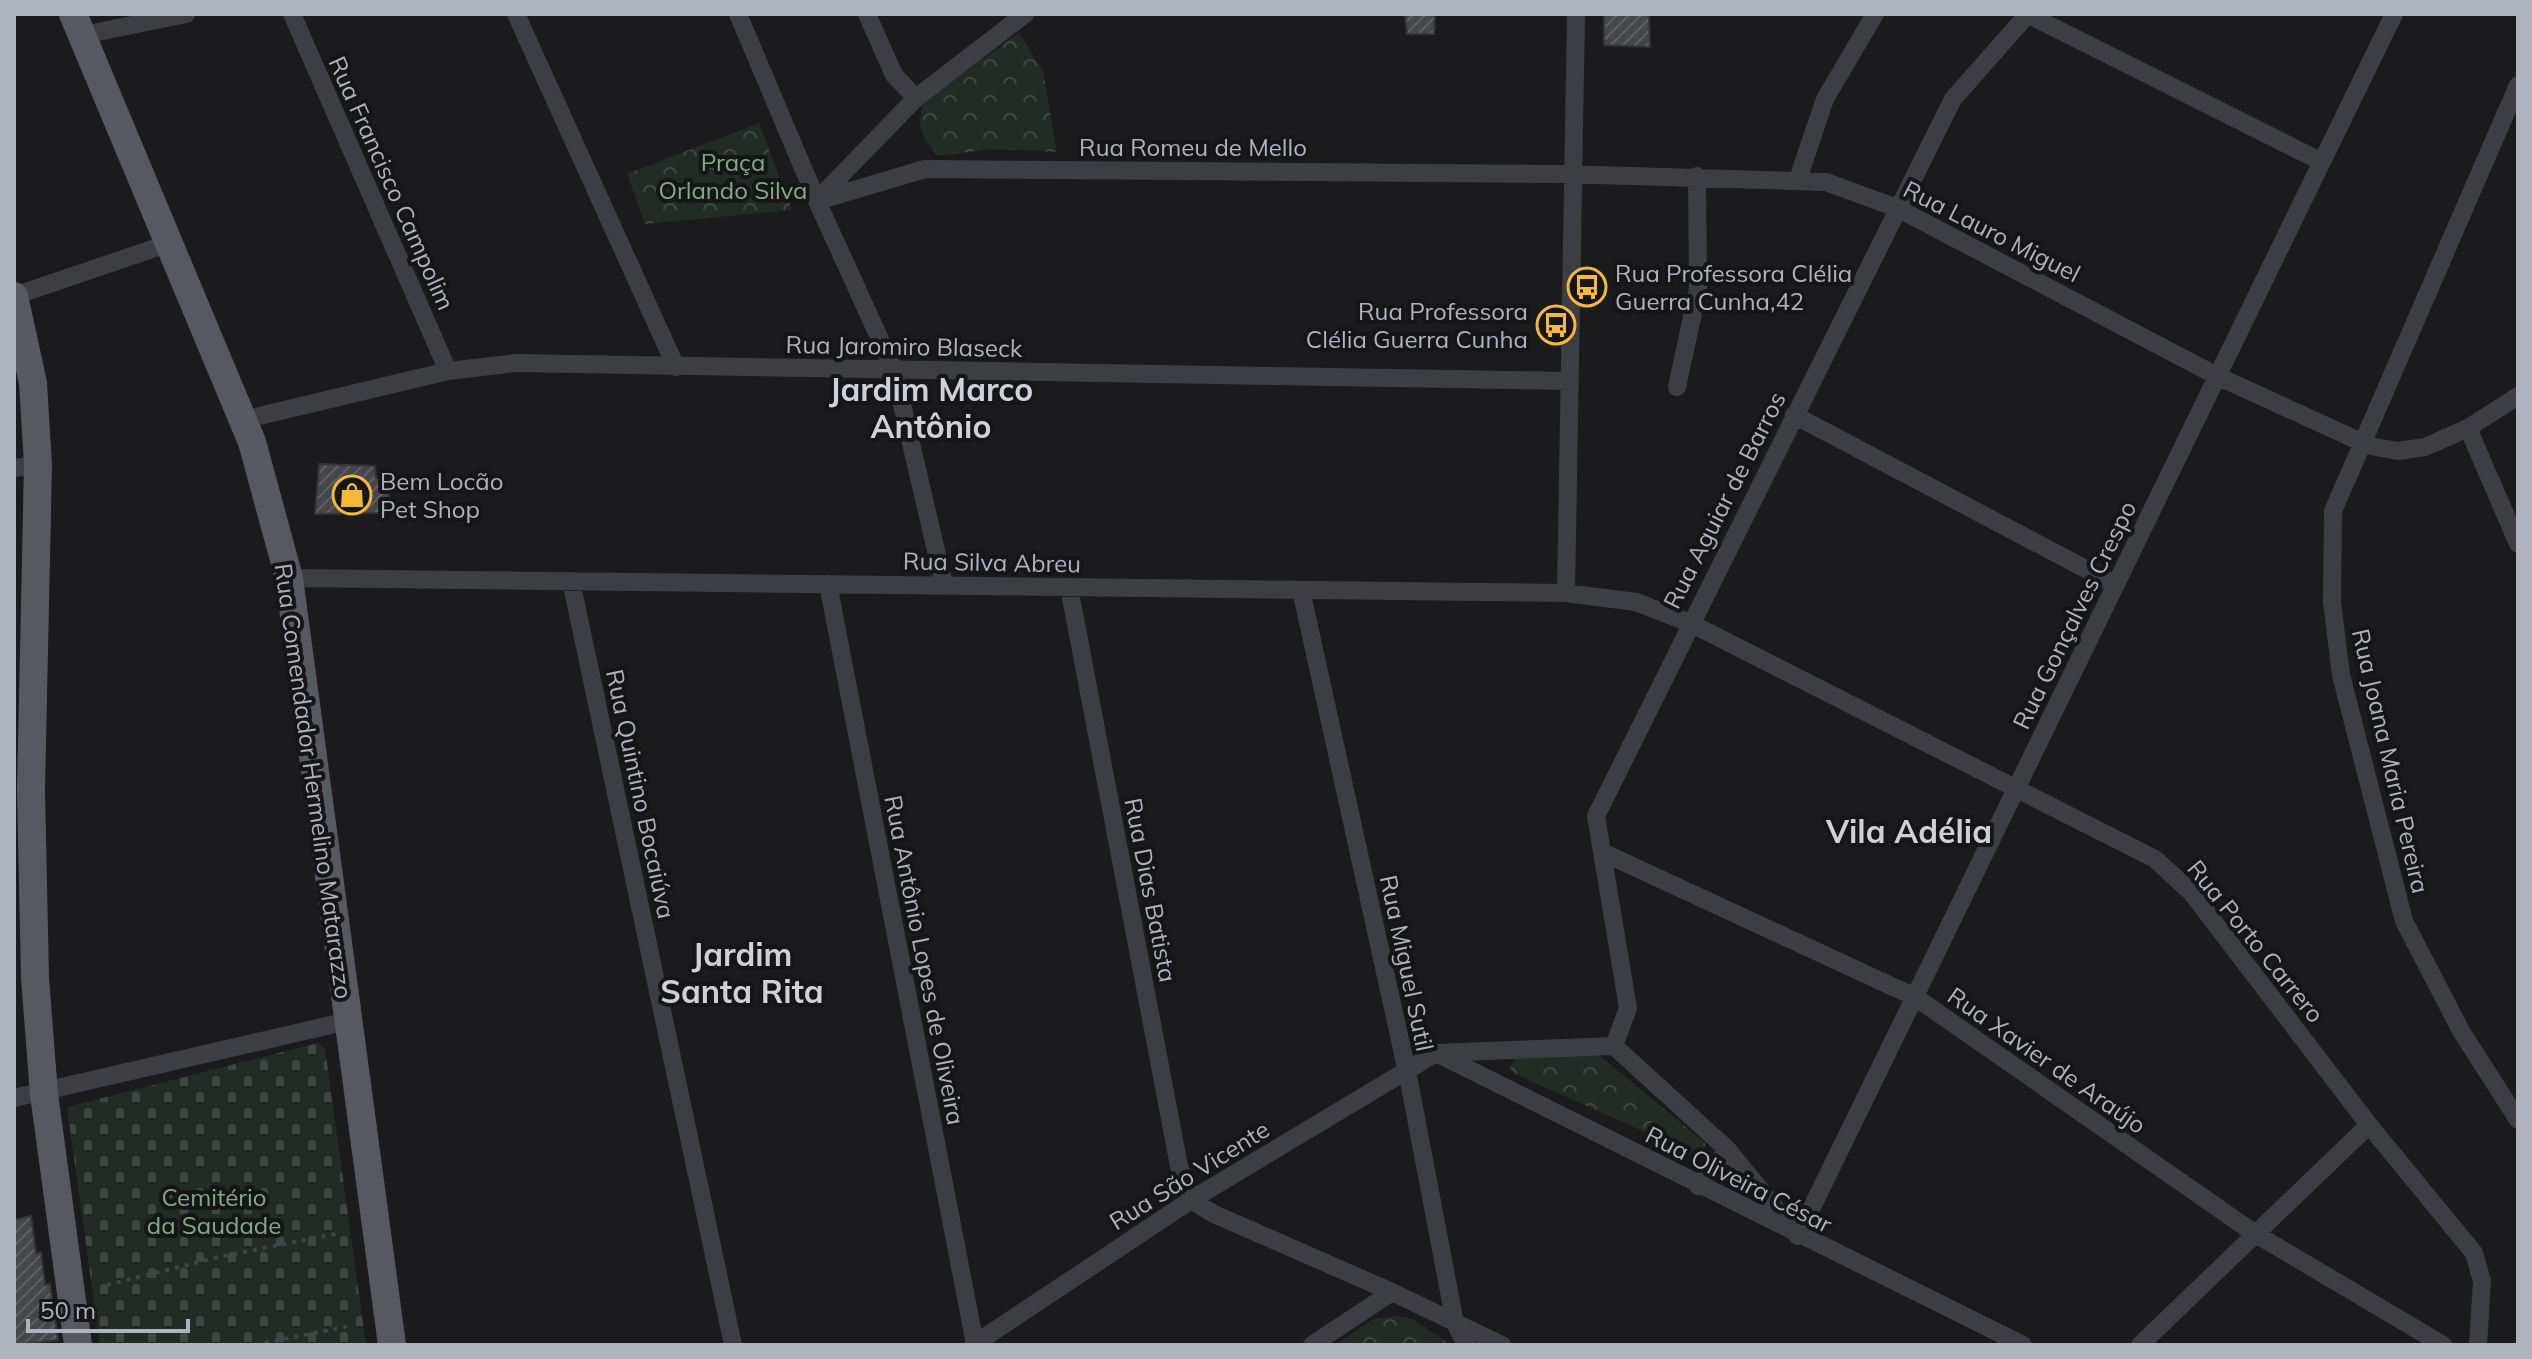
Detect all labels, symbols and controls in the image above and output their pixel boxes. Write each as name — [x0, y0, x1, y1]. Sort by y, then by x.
street label: Rua Francisco Campolim — [322, 51, 462, 315]
street label: Rua Romeu de Mello — [1079, 132, 1307, 162]
park label: Praça Orlando Silva — [658, 147, 808, 205]
street label: Rua Lauro Miguel — [1899, 174, 2085, 288]
place label: Rua Professora Clélia Guerra Cunha,42 — [1615, 258, 1852, 316]
bus stop icon: Rua Professora Clélia Guerra Cunha,42 — [1566, 266, 1608, 308]
place label: Rua Professora Clélia Guerra Cunha — [1306, 296, 1528, 354]
bus stop icon: Rua Professora Clélia Guerra Cunha — [1535, 304, 1577, 346]
street label: Rua Jaromiro Blaseck — [785, 329, 1023, 363]
district label: Jardim Marco Antônio — [829, 369, 1033, 446]
street label: Rua Aguiar de Barros — [1656, 387, 1792, 613]
place label: Bem Locão Pet Shop — [380, 466, 503, 524]
shop icon: Bem Locão Pet Shop — [331, 474, 373, 516]
street label: Rua Gonçalves Crespo — [2006, 496, 2142, 734]
street label: Rua Silva Abreu — [903, 545, 1081, 579]
street label: Rua Comendador Hermelino Matarazzo — [269, 561, 359, 1001]
street label: Rua Joana Maria Pereira — [2346, 626, 2436, 896]
street label: Rua Quintino Bocaiúva — [600, 667, 682, 921]
street label: Rua Antônio Lopes de Oliveira — [878, 793, 972, 1127]
street label: Rua Dias Batista — [1118, 795, 1184, 985]
district label: Vila Adélia — [1825, 811, 1992, 851]
street label: Rua Porto Carrero — [2181, 854, 2331, 1028]
street label: Rua Miguel Sutil — [1374, 872, 1440, 1054]
district label: Jardim Santa Rita — [660, 934, 824, 1011]
street label: Rua Xavier de Araújo — [1942, 980, 2152, 1140]
street label: Rua São Vicente — [1103, 1114, 1275, 1236]
street label: Rua Oliveira César — [1641, 1119, 1838, 1239]
park label: Cemitério da Saudade — [147, 1182, 281, 1240]
scale bar — [28, 1283, 188, 1333]
text: 50 m — [40, 1295, 96, 1325]

